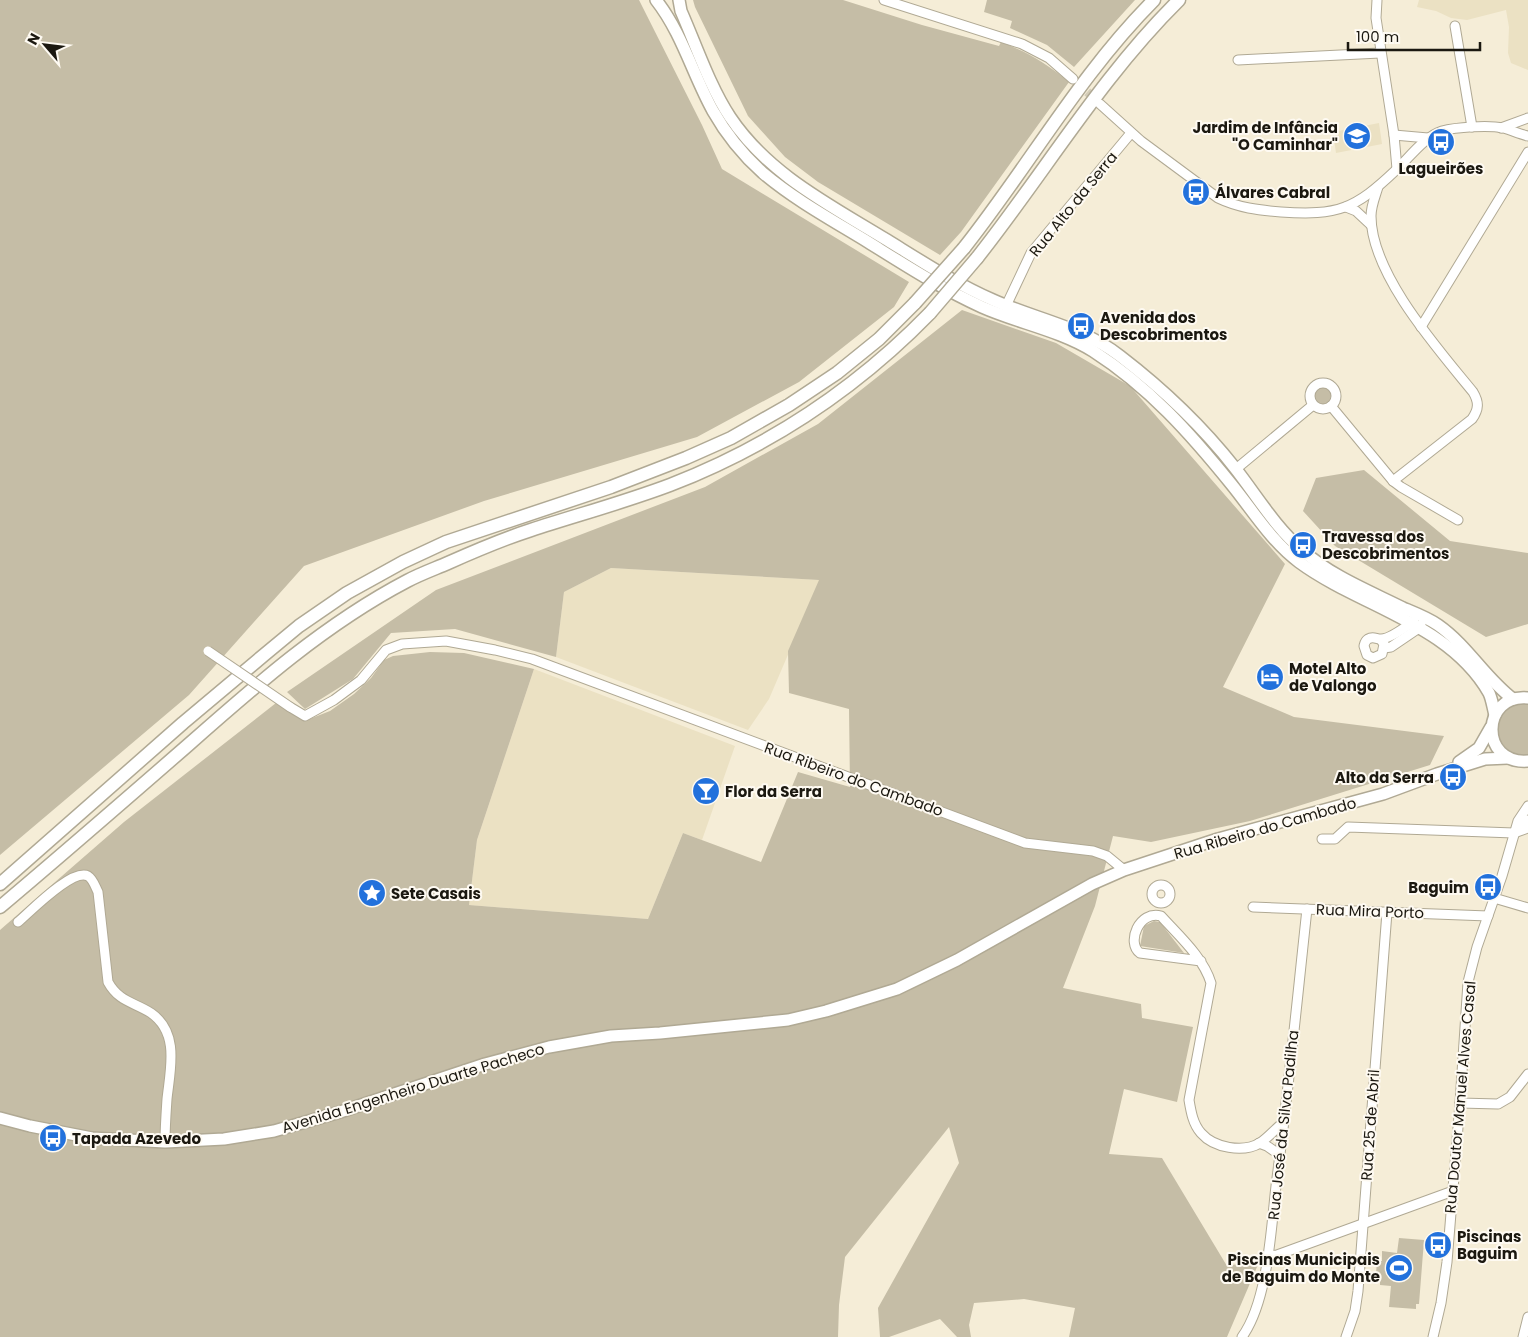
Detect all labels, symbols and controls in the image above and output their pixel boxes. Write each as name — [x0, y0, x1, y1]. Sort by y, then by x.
north arrow — [20, 20, 70, 70]
scale bar — [1348, 20, 1480, 52]
text: 100 m — [1356, 26, 1399, 47]
text: N — [22, 30, 45, 48]
place label: Jardim de Infância "O Caminhar" — [1193, 117, 1338, 155]
school or university icon: Jardim de Infância "O Caminhar" — [1342, 121, 1372, 151]
bus stop icon: Lagueirões — [1426, 127, 1456, 157]
street label: Rua Alto da Serra — [1024, 147, 1122, 261]
place label: Lagueirões — [1399, 158, 1483, 179]
bus stop icon: Álvares Cabral — [1181, 177, 1211, 207]
place label: Álvares Cabral — [1215, 182, 1330, 203]
place label: Avenida dos Descobrimentos — [1100, 307, 1227, 345]
bus stop icon: Avenida dos Descobrimentos — [1066, 311, 1096, 341]
place label: Travessa dos Descobrimentos — [1322, 526, 1449, 564]
bus stop icon: Travessa dos Descobrimentos — [1288, 530, 1318, 560]
place label: Motel Alto de Valongo — [1289, 658, 1377, 696]
hotel icon: Motel Alto de Valongo — [1255, 662, 1285, 692]
street label: Rua Ribeiro do Cambado — [762, 737, 946, 821]
bus stop icon: Alto da Serra — [1438, 762, 1468, 792]
place label: Alto da Serra — [1335, 767, 1434, 788]
bar icon: Flor da Serra — [691, 776, 721, 806]
place label: Flor da Serra — [725, 781, 822, 802]
street label: Rua Ribeiro do Cambado — [1171, 792, 1359, 864]
bus stop icon: Baguim — [1473, 872, 1503, 902]
place label: Baguim — [1408, 877, 1469, 898]
place icon: Sete Casais — [357, 878, 387, 908]
place label: Sete Casais — [391, 883, 481, 904]
street label: Rua Mira Porto — [1316, 899, 1424, 923]
street label: Rua Doutor Manuel Alves Casal — [1439, 980, 1481, 1214]
street label: Rua José da Silva Padilha — [1263, 1029, 1303, 1221]
street label: Avenida Engenheiro Duarte Pacheco — [279, 1038, 547, 1138]
street label: Rua 25 de Abril — [1356, 1069, 1384, 1181]
bus stop icon: Tapada Azevedo — [38, 1123, 68, 1153]
place label: Tapada Azevedo — [72, 1128, 202, 1149]
place label: Piscinas Baguim — [1457, 1226, 1521, 1264]
bus stop icon: Piscinas Baguim — [1423, 1230, 1453, 1260]
place label: Piscinas Municipais de Baguim do Monte — [1222, 1249, 1380, 1287]
sports icon: Piscinas Municipais de Baguim do Monte — [1384, 1253, 1414, 1283]

